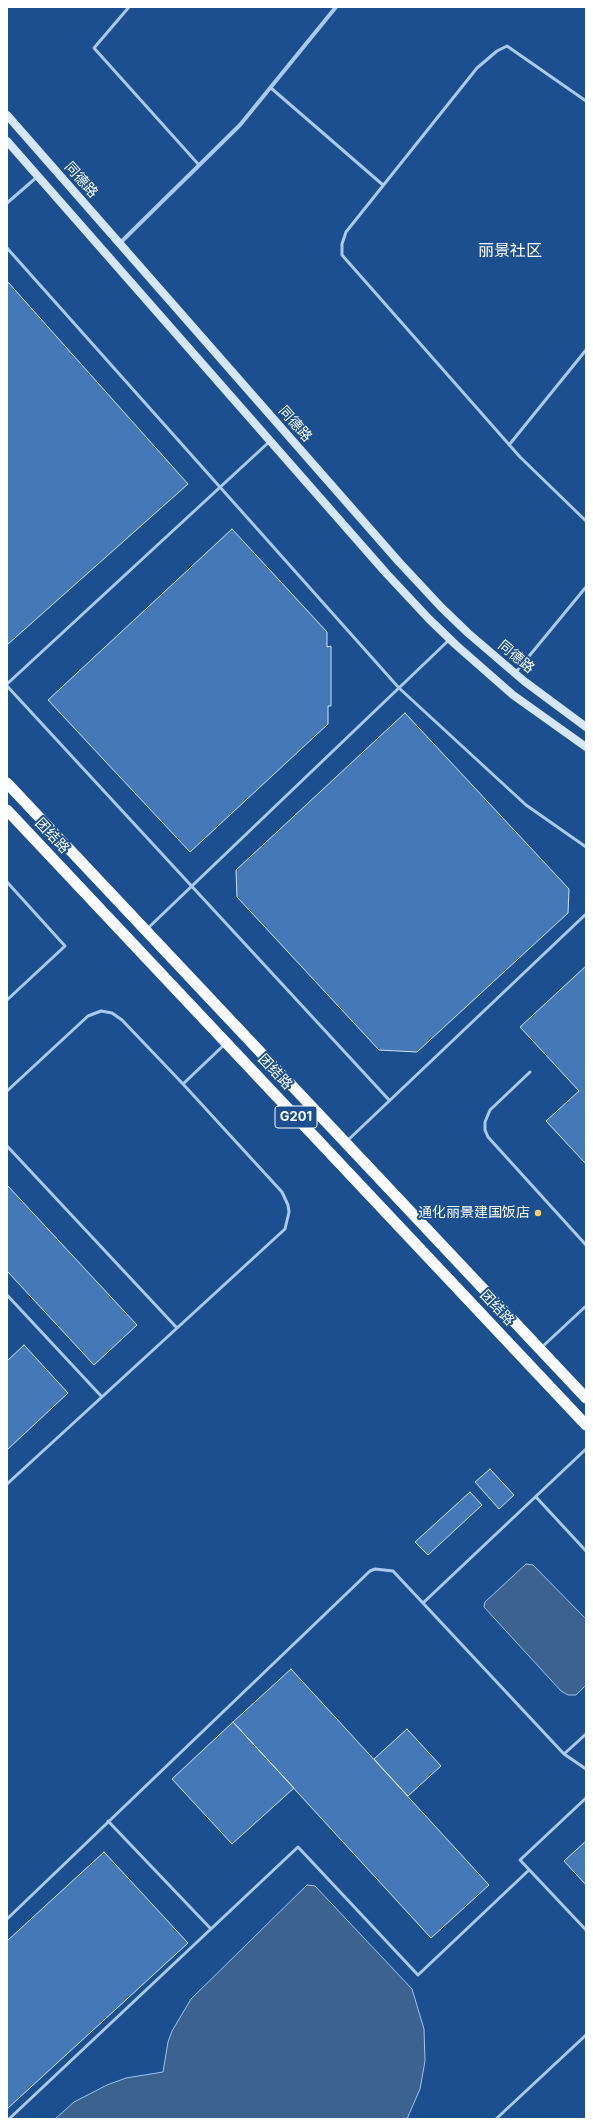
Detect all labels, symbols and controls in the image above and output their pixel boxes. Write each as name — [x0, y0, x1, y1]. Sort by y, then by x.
street label: 同德路 — [61, 159, 101, 201]
district label: 丽景社区 — [478, 241, 542, 261]
street label: 同德路 — [275, 403, 315, 445]
street label: 同德路 — [495, 637, 537, 677]
street label: 团结路 — [32, 815, 72, 857]
street label: 团结路 — [255, 1051, 295, 1093]
road number: G201 — [275, 1106, 317, 1128]
place label: 通化丽景建国饭店 — [418, 1205, 530, 1221]
marker: 通化丽景建国饭店 — [533, 1208, 543, 1218]
street label: 团结路 — [477, 1287, 517, 1329]

